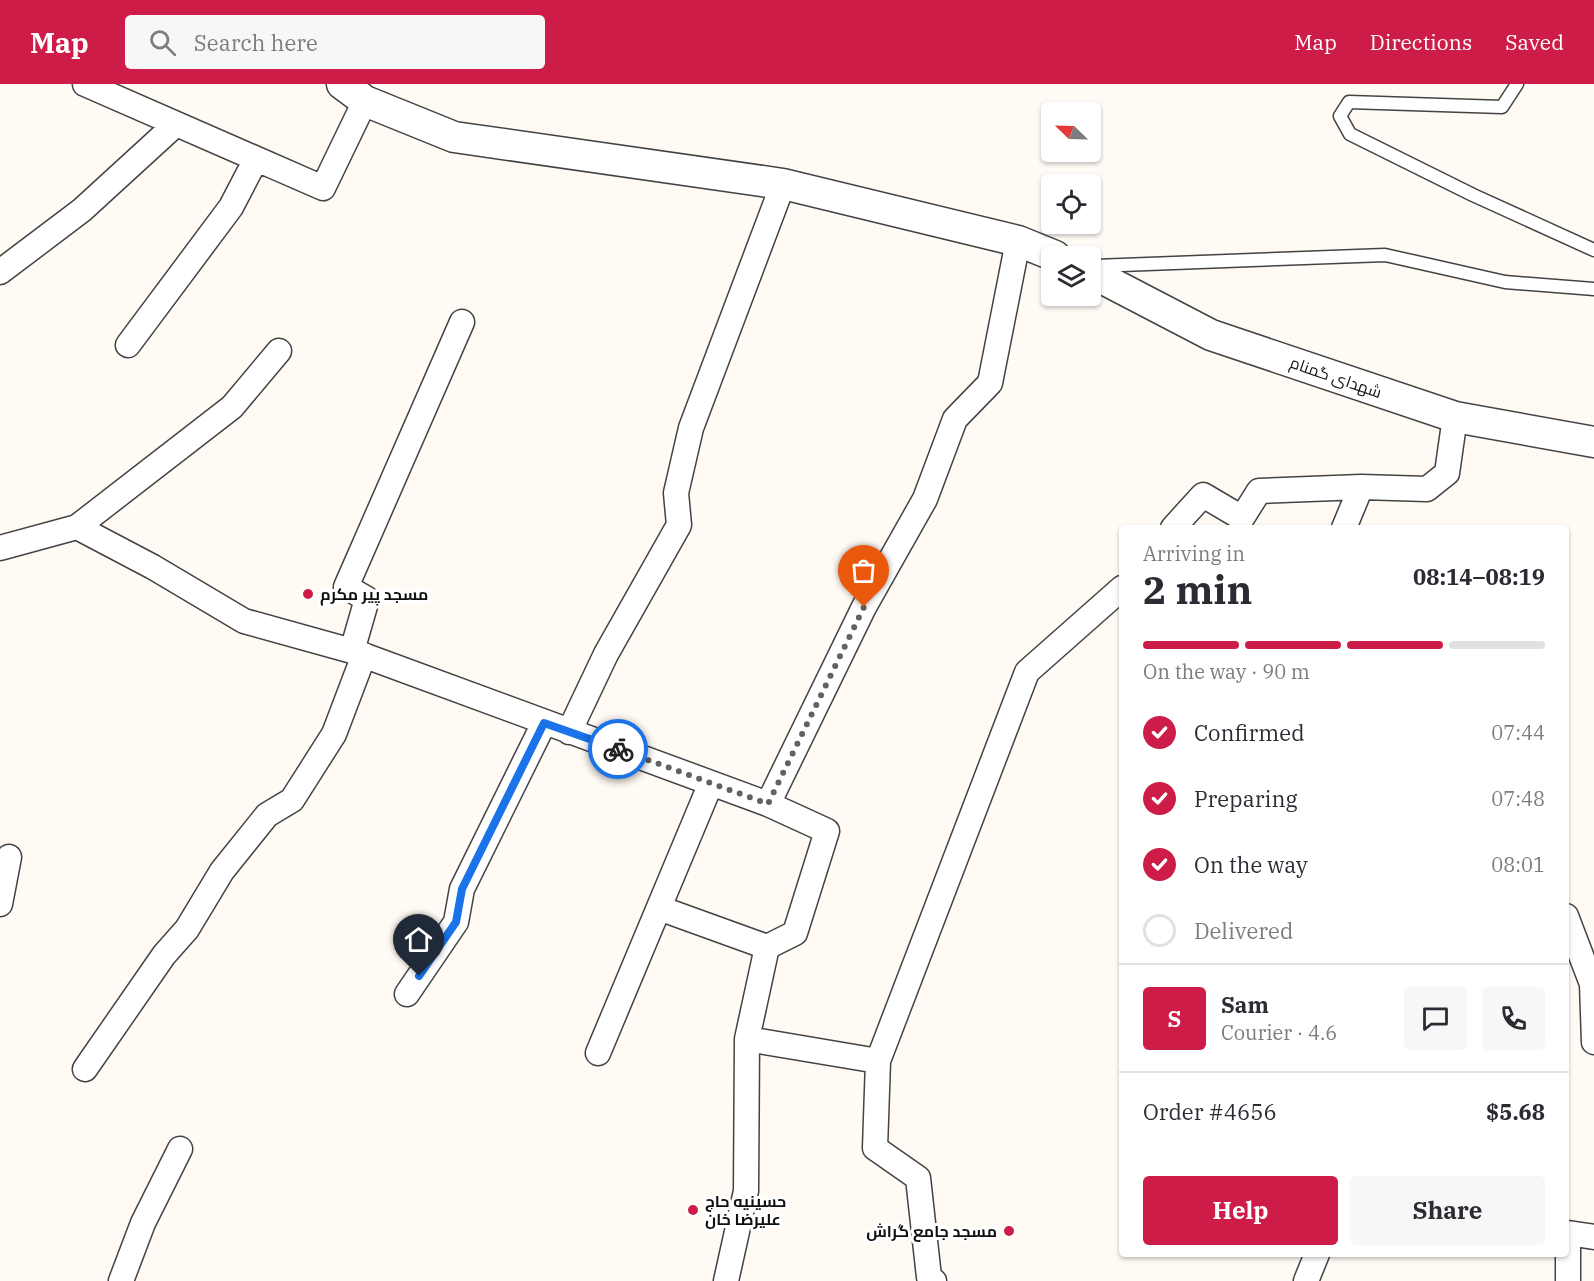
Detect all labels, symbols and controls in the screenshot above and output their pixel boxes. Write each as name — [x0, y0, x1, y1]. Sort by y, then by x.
search box — [125, 15, 545, 69]
text: Map — [30, 24, 89, 61]
icon: search — [146, 26, 179, 59]
text: Search here — [194, 28, 318, 57]
text: Map — [1294, 28, 1337, 56]
text: Directions — [1370, 28, 1472, 56]
text: Saved — [1505, 28, 1564, 56]
north arrow — [1041, 102, 1101, 162]
map controls — [1041, 102, 1101, 306]
button: locate — [1041, 174, 1101, 234]
button: layers — [1041, 246, 1101, 306]
street label: شهدای گمنام — [1287, 352, 1385, 404]
text: Arriving in — [1143, 540, 1245, 567]
pin — [838, 545, 889, 607]
icon: bag — [847, 554, 880, 587]
text: 08:14–08:19 — [1413, 562, 1545, 591]
text: 2 min — [1143, 564, 1252, 615]
place label: مسجد پیر مکرم — [320, 584, 428, 606]
marker: مسجد پیر مکرم — [301, 587, 315, 601]
text: On the way · 90 m — [1143, 658, 1310, 685]
icon: check — [1143, 716, 1176, 749]
text: Confirmed — [1194, 718, 1305, 747]
courier — [588, 719, 648, 779]
text: 07:44 — [1491, 719, 1545, 746]
icon: bike — [602, 733, 635, 766]
icon: check — [1143, 782, 1176, 815]
text: Preparing — [1194, 784, 1298, 813]
text: 07:48 — [1491, 785, 1545, 812]
icon: check — [1143, 848, 1176, 881]
text: On the way — [1194, 850, 1308, 879]
text: 08:01 — [1491, 851, 1545, 878]
pin — [393, 914, 444, 976]
text: Delivered — [1194, 916, 1293, 945]
icon: home — [402, 923, 435, 956]
button: chat — [1404, 987, 1467, 1050]
button: phone — [1482, 987, 1545, 1050]
text: Sam — [1221, 990, 1269, 1019]
text: S — [1168, 1004, 1181, 1033]
text: Courier · 4.6 — [1221, 1019, 1337, 1046]
text: Order #4656 — [1143, 1097, 1277, 1126]
text: $5.68 — [1486, 1097, 1545, 1126]
button: Help — [1143, 1176, 1338, 1245]
button: Share — [1350, 1176, 1545, 1245]
place label: حسینیه حاج علیرضا خان — [705, 1191, 786, 1229]
marker: حسینیه حاج علیرضا خان — [686, 1203, 700, 1217]
place label: مسجد جامع گراش — [866, 1221, 997, 1242]
marker: مسجد جامع گراش — [1002, 1224, 1016, 1238]

